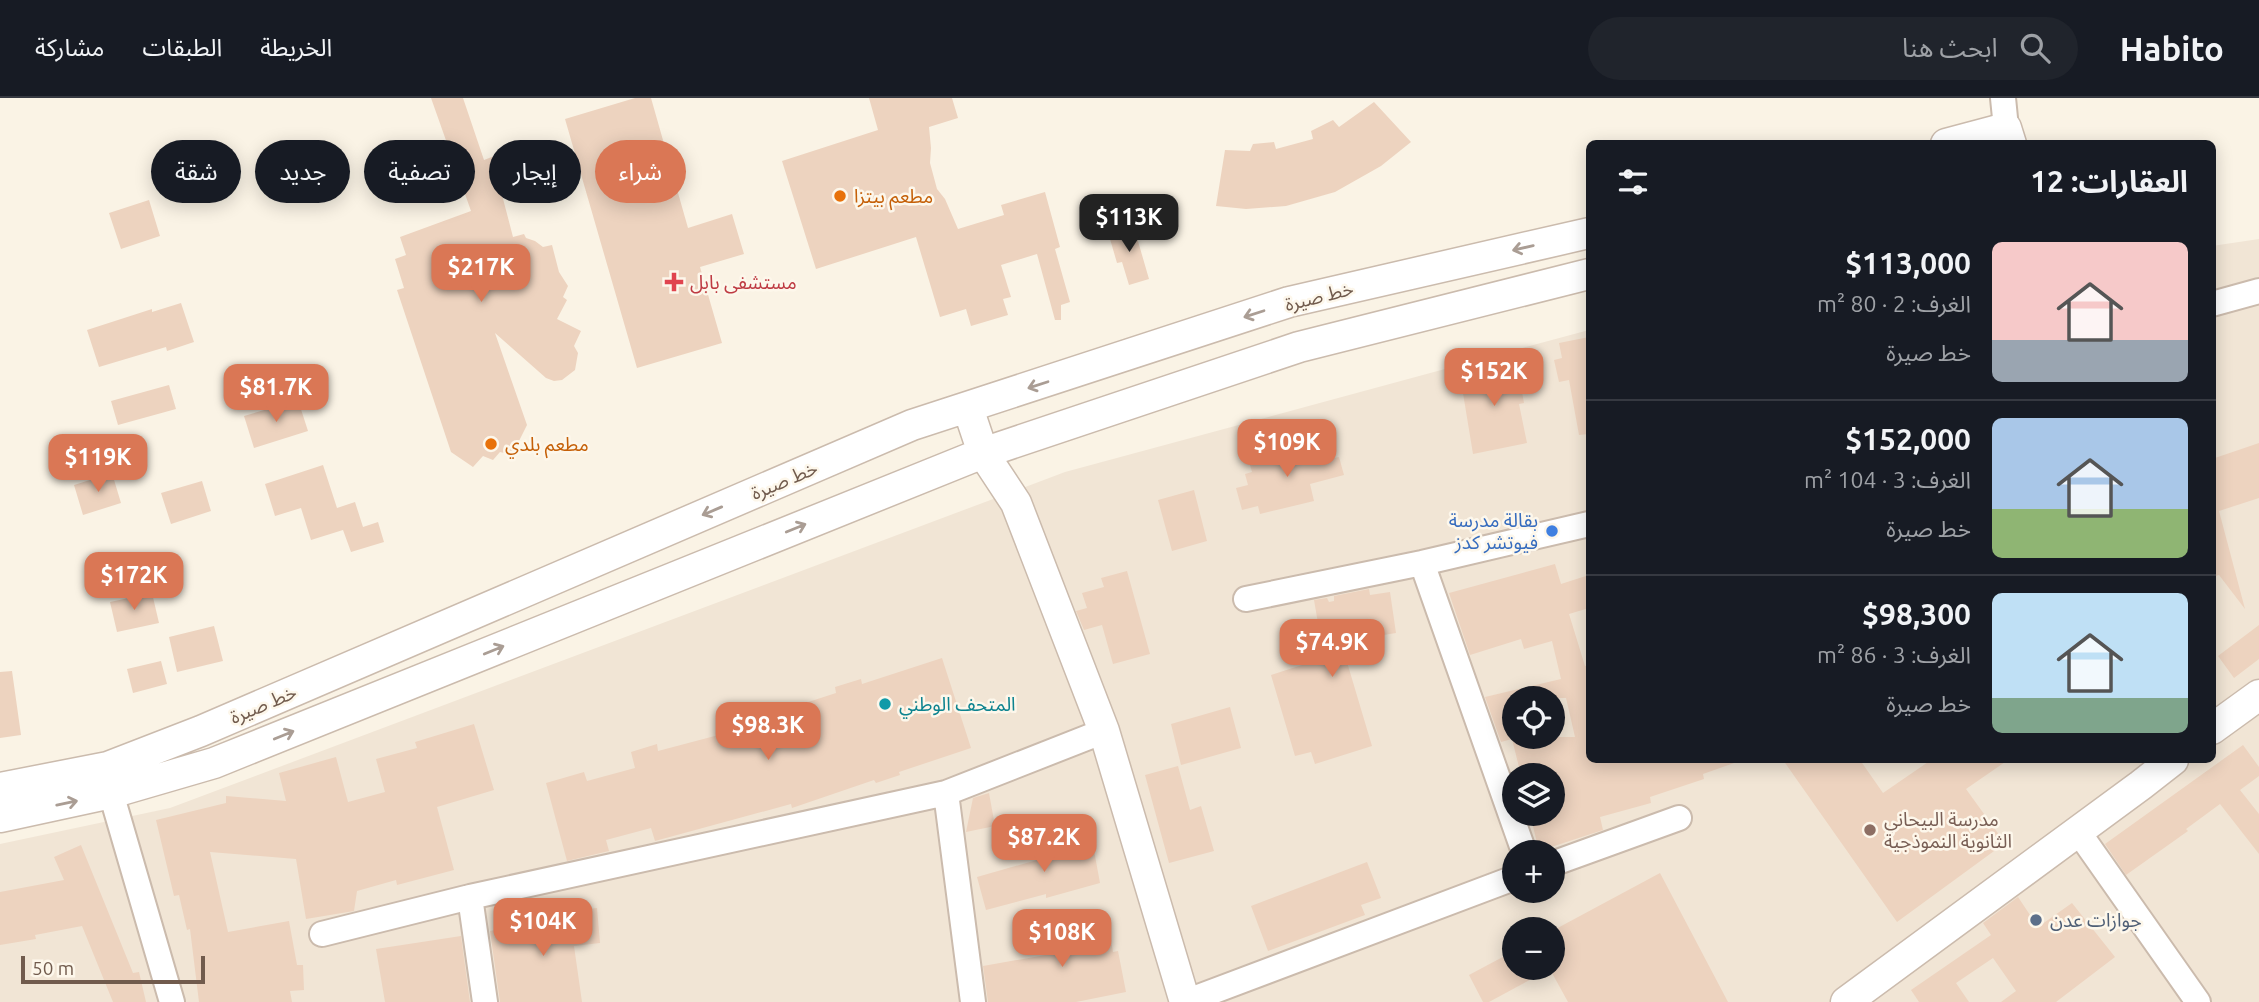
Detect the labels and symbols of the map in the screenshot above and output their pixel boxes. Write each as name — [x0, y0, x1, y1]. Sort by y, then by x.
place label: مطعم بيتزا — [854, 185, 933, 211]
marker: مطعم بيتزا — [832, 188, 848, 204]
pin: $113K — [1080, 194, 1178, 254]
one-way arrow — [1512, 242, 1534, 255]
pin: $217K — [432, 244, 530, 304]
place label: مستشفى بابل — [690, 271, 797, 294]
marker: مستشفى بابل — [664, 272, 684, 292]
street label: خط صيرة — [1282, 277, 1356, 316]
one-way arrow — [1243, 308, 1265, 321]
pin: $152K — [1445, 348, 1543, 408]
pin: $81.7K — [219, 364, 333, 424]
one-way arrow — [1027, 379, 1049, 392]
pin: $109K — [1238, 420, 1336, 479]
place label: مطعم بلدي — [505, 433, 589, 459]
pin: $119K — [49, 434, 147, 494]
marker: مطعم بلدي — [483, 436, 499, 452]
street label: خط صيرة — [747, 456, 821, 505]
one-way arrow — [702, 506, 723, 519]
place label: بقالة مدرسة فيوتشر كدز — [1449, 509, 1538, 554]
one-way arrow — [785, 521, 807, 534]
marker: بقالة مدرسة فيوتشر كدز — [1544, 523, 1560, 539]
pin: $172K — [85, 552, 183, 612]
pin: $74.9K — [1275, 620, 1389, 679]
one-way arrow — [483, 643, 505, 656]
street label: خط صيرة — [226, 680, 300, 729]
place label: المتحف الوطني — [899, 693, 1016, 719]
marker: المتحف الوطني — [877, 696, 893, 712]
pin: $98.3K — [711, 702, 825, 762]
one-way arrow — [272, 728, 294, 741]
one-way arrow — [55, 795, 78, 809]
place label: مدرسة البيحاني الثانوية النموذجية — [1884, 808, 2012, 853]
pin: $87.2K — [987, 814, 1101, 874]
marker: مدرسة البيحاني الثانوية النموذجية — [1862, 822, 1878, 838]
pin: $104K — [494, 898, 592, 958]
place label: جوازات عدن — [2050, 909, 2142, 932]
pin: $108K — [1013, 910, 1111, 969]
marker: جوازات عدن — [2028, 912, 2044, 928]
scale bar — [21, 953, 205, 985]

